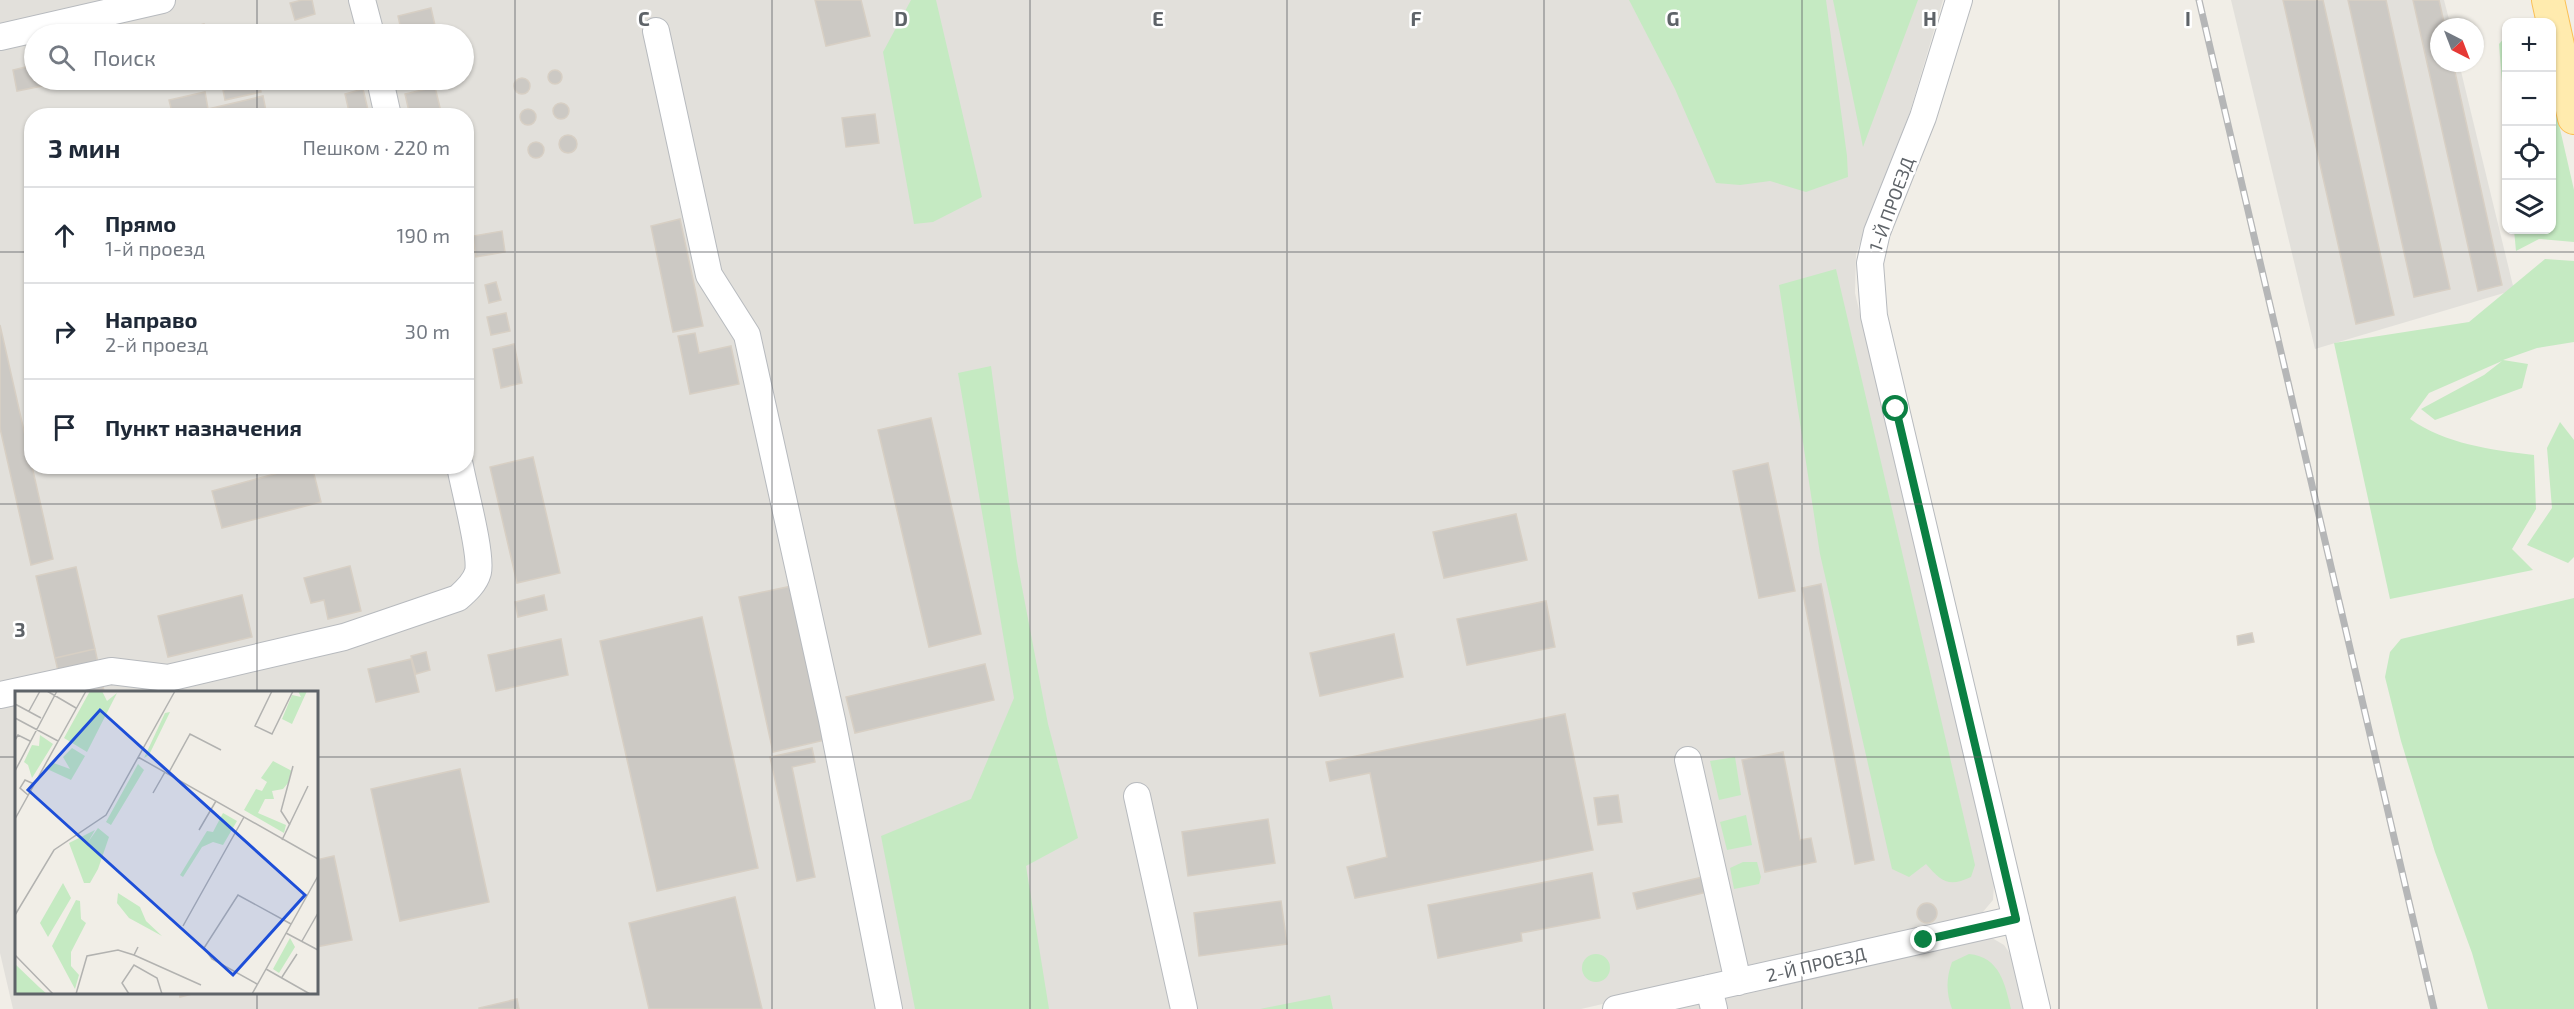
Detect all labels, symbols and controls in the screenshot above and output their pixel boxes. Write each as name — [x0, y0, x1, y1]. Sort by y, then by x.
text: C — [638, 6, 650, 30]
text: D — [894, 6, 908, 30]
text: E — [1152, 6, 1164, 30]
text: F — [1410, 6, 1422, 30]
text: G — [1667, 6, 1679, 30]
text: H — [1923, 6, 1937, 30]
text: I — [2185, 6, 2191, 30]
north arrow — [2430, 18, 2484, 72]
map controls — [2502, 18, 2556, 234]
button: + — [2502, 18, 2556, 72]
search box — [24, 24, 474, 90]
icon: search — [45, 41, 78, 74]
text: Поиск — [93, 44, 156, 70]
button: − — [2502, 72, 2556, 126]
button: locate — [2502, 126, 2556, 180]
text: 3 мин — [48, 132, 120, 163]
text: Пешком · 220 m — [303, 135, 450, 159]
street label: 1-Й ПРОЕЗД — [1864, 154, 1918, 254]
button: layers — [2502, 180, 2556, 234]
text: Прямо — [105, 210, 176, 236]
icon: ahead — [48, 219, 81, 252]
text: 190 m — [397, 223, 450, 247]
text: 1-й проезд — [105, 236, 205, 260]
text: Направо — [105, 306, 198, 332]
icon: right — [48, 315, 81, 348]
text: 30 m — [405, 319, 450, 343]
text: 2-й проезд — [105, 332, 208, 356]
route start — [1882, 395, 1908, 421]
icon: arrive — [48, 411, 81, 444]
text: Пункт назначения — [105, 414, 302, 440]
text: 3 — [14, 617, 26, 641]
inset map — [15, 691, 318, 994]
route end — [1910, 926, 1936, 952]
street label: 2-Й ПРОЕЗД — [1764, 942, 1868, 986]

